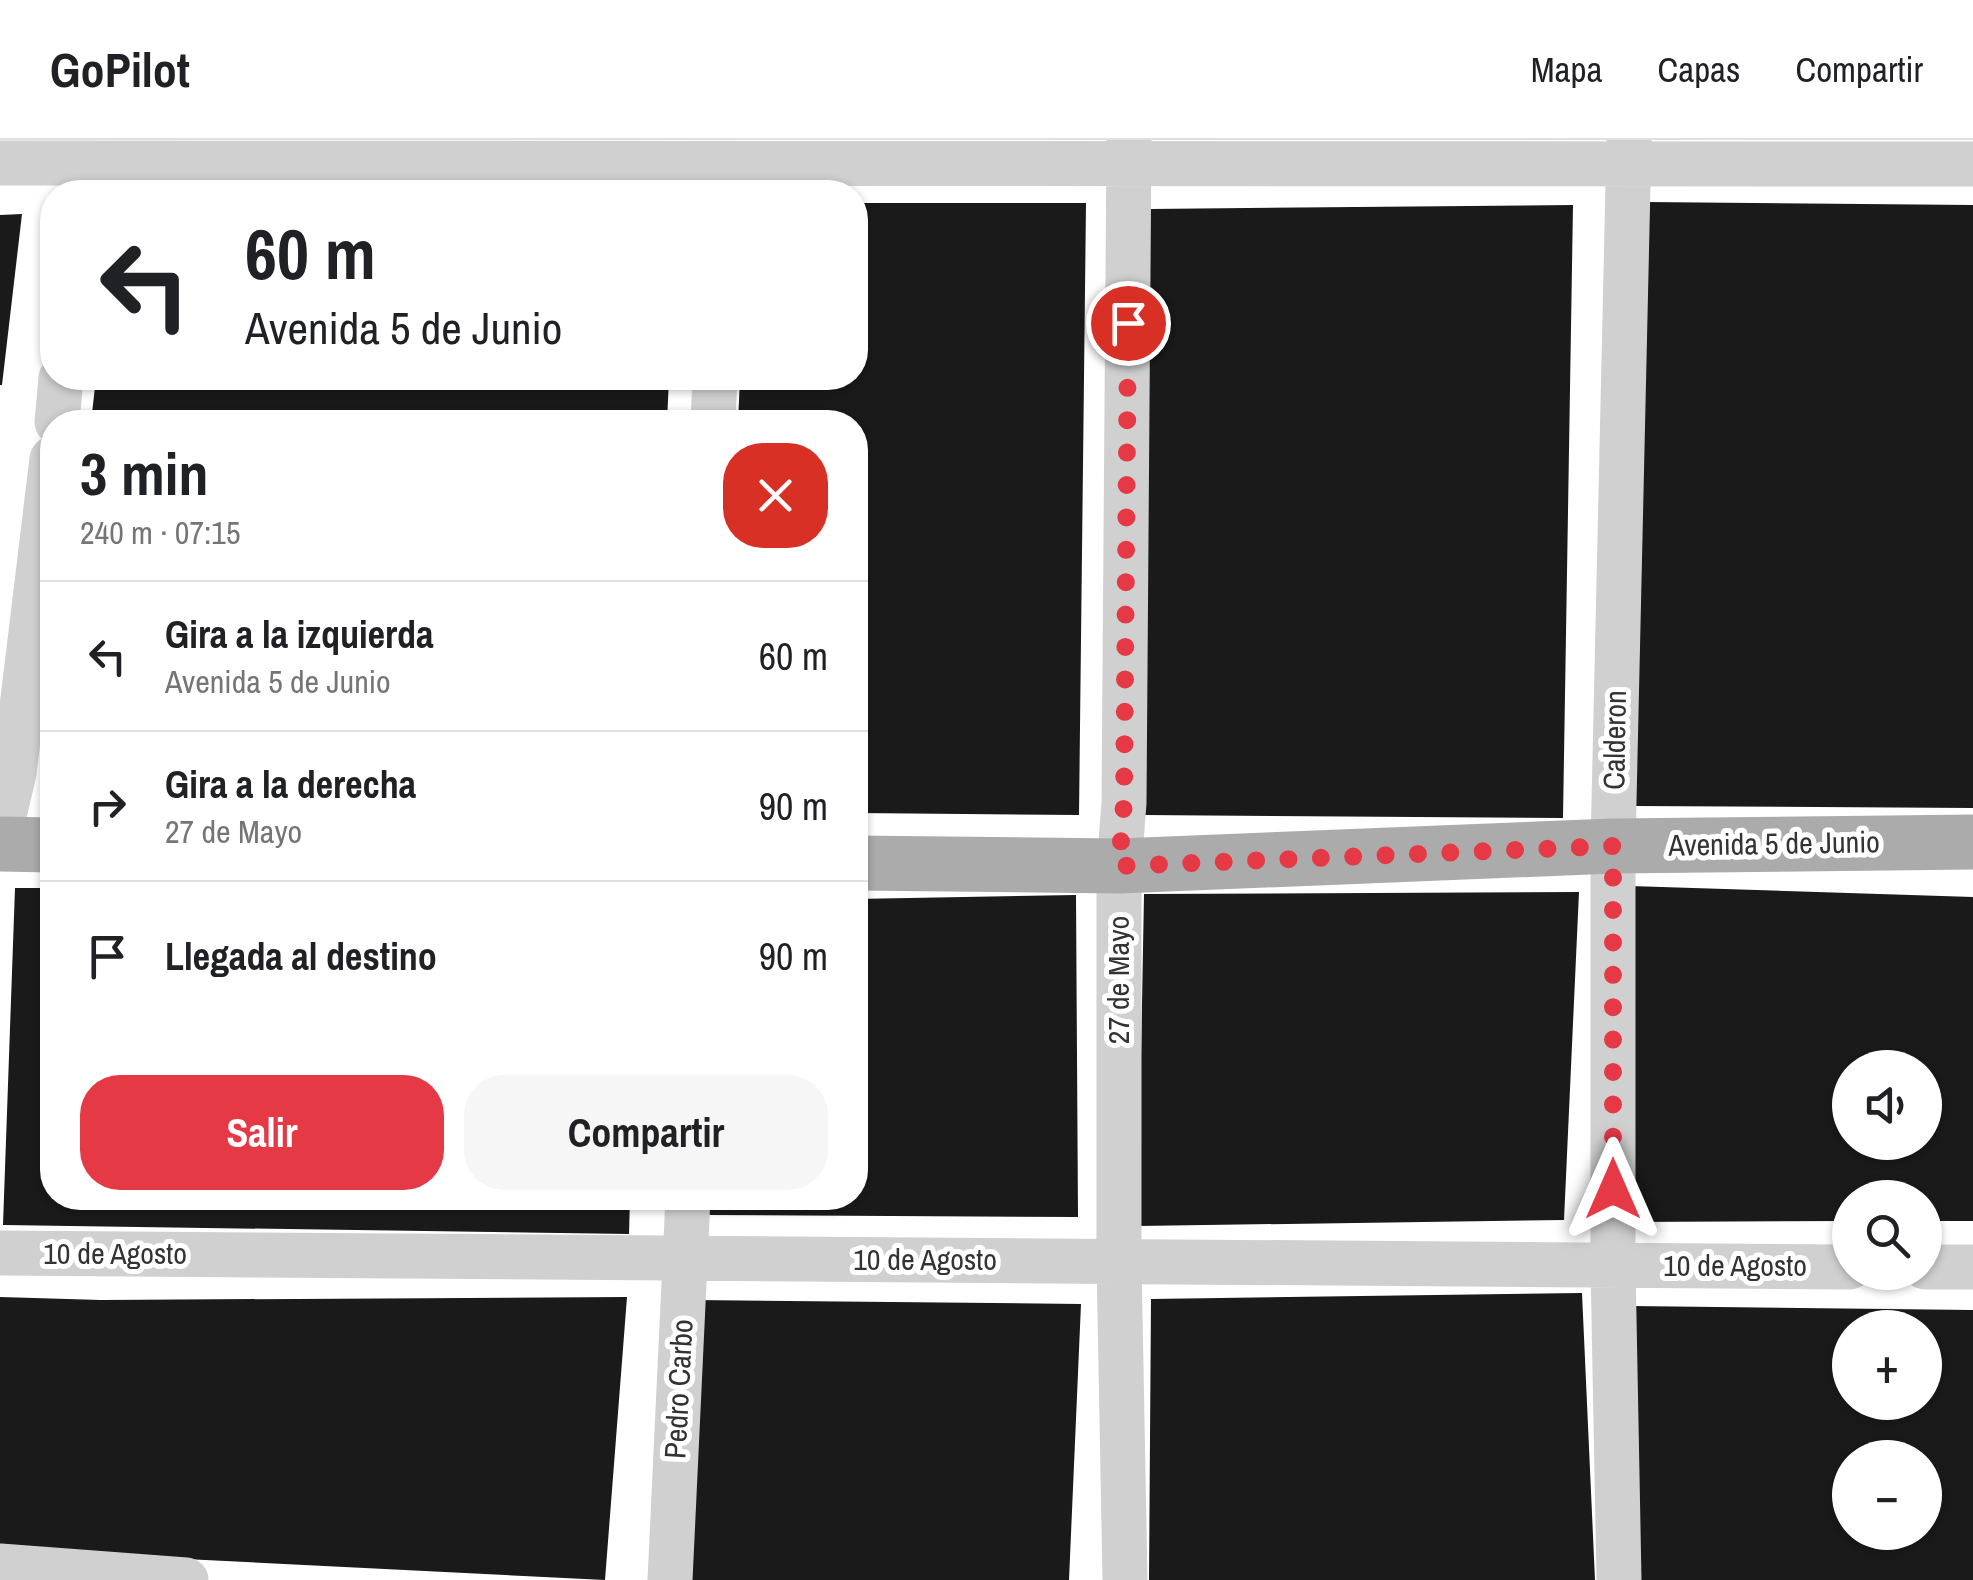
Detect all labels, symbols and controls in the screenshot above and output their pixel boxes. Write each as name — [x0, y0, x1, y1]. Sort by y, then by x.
text: GoPilot — [50, 37, 190, 102]
text: Mapa — [1531, 46, 1602, 93]
text: Capas — [1657, 46, 1740, 93]
text: Compartir — [1795, 46, 1923, 93]
text: 60 m — [245, 207, 376, 301]
icon: left — [80, 220, 210, 350]
pin — [1086, 281, 1171, 366]
icon: arrive — [1101, 296, 1156, 351]
text: Avenida 5 de Junio — [245, 297, 562, 358]
text: 3 min — [80, 433, 209, 514]
button: close — [723, 443, 828, 548]
text: 240 m · 07:15 — [80, 511, 240, 554]
text: Gira a la izquierda — [165, 609, 433, 660]
icon: left — [80, 629, 135, 684]
text: 60 m — [759, 631, 828, 682]
text: Avenida 5 de Junio — [165, 660, 391, 703]
street label: Calderon — [1593, 690, 1635, 790]
text: Gira a la derecha — [165, 759, 416, 810]
icon: right — [80, 779, 135, 834]
text: 90 m — [759, 781, 828, 832]
text: 27 de Mayo — [165, 810, 302, 853]
street label: Avenida 5 de Junio — [1667, 821, 1880, 865]
street label: 27 de Mayo — [1098, 916, 1138, 1044]
icon: arrive — [80, 929, 135, 984]
text: Llegada al destino — [165, 931, 437, 982]
text: 90 m — [759, 931, 828, 982]
map controls — [1832, 1050, 1942, 1550]
button: sound — [1832, 1050, 1942, 1160]
button: Salir — [80, 1075, 444, 1190]
button: Compartir — [464, 1075, 828, 1190]
position arrow — [1561, 1137, 1665, 1241]
button: search — [1832, 1180, 1942, 1290]
street label: 10 de Agosto — [43, 1233, 187, 1273]
street label: 10 de Agosto — [853, 1239, 997, 1279]
street label: 10 de Agosto — [1663, 1245, 1807, 1285]
button: + — [1832, 1310, 1942, 1420]
street label: Pedro Carbo — [654, 1318, 702, 1460]
button: − — [1832, 1440, 1942, 1550]

